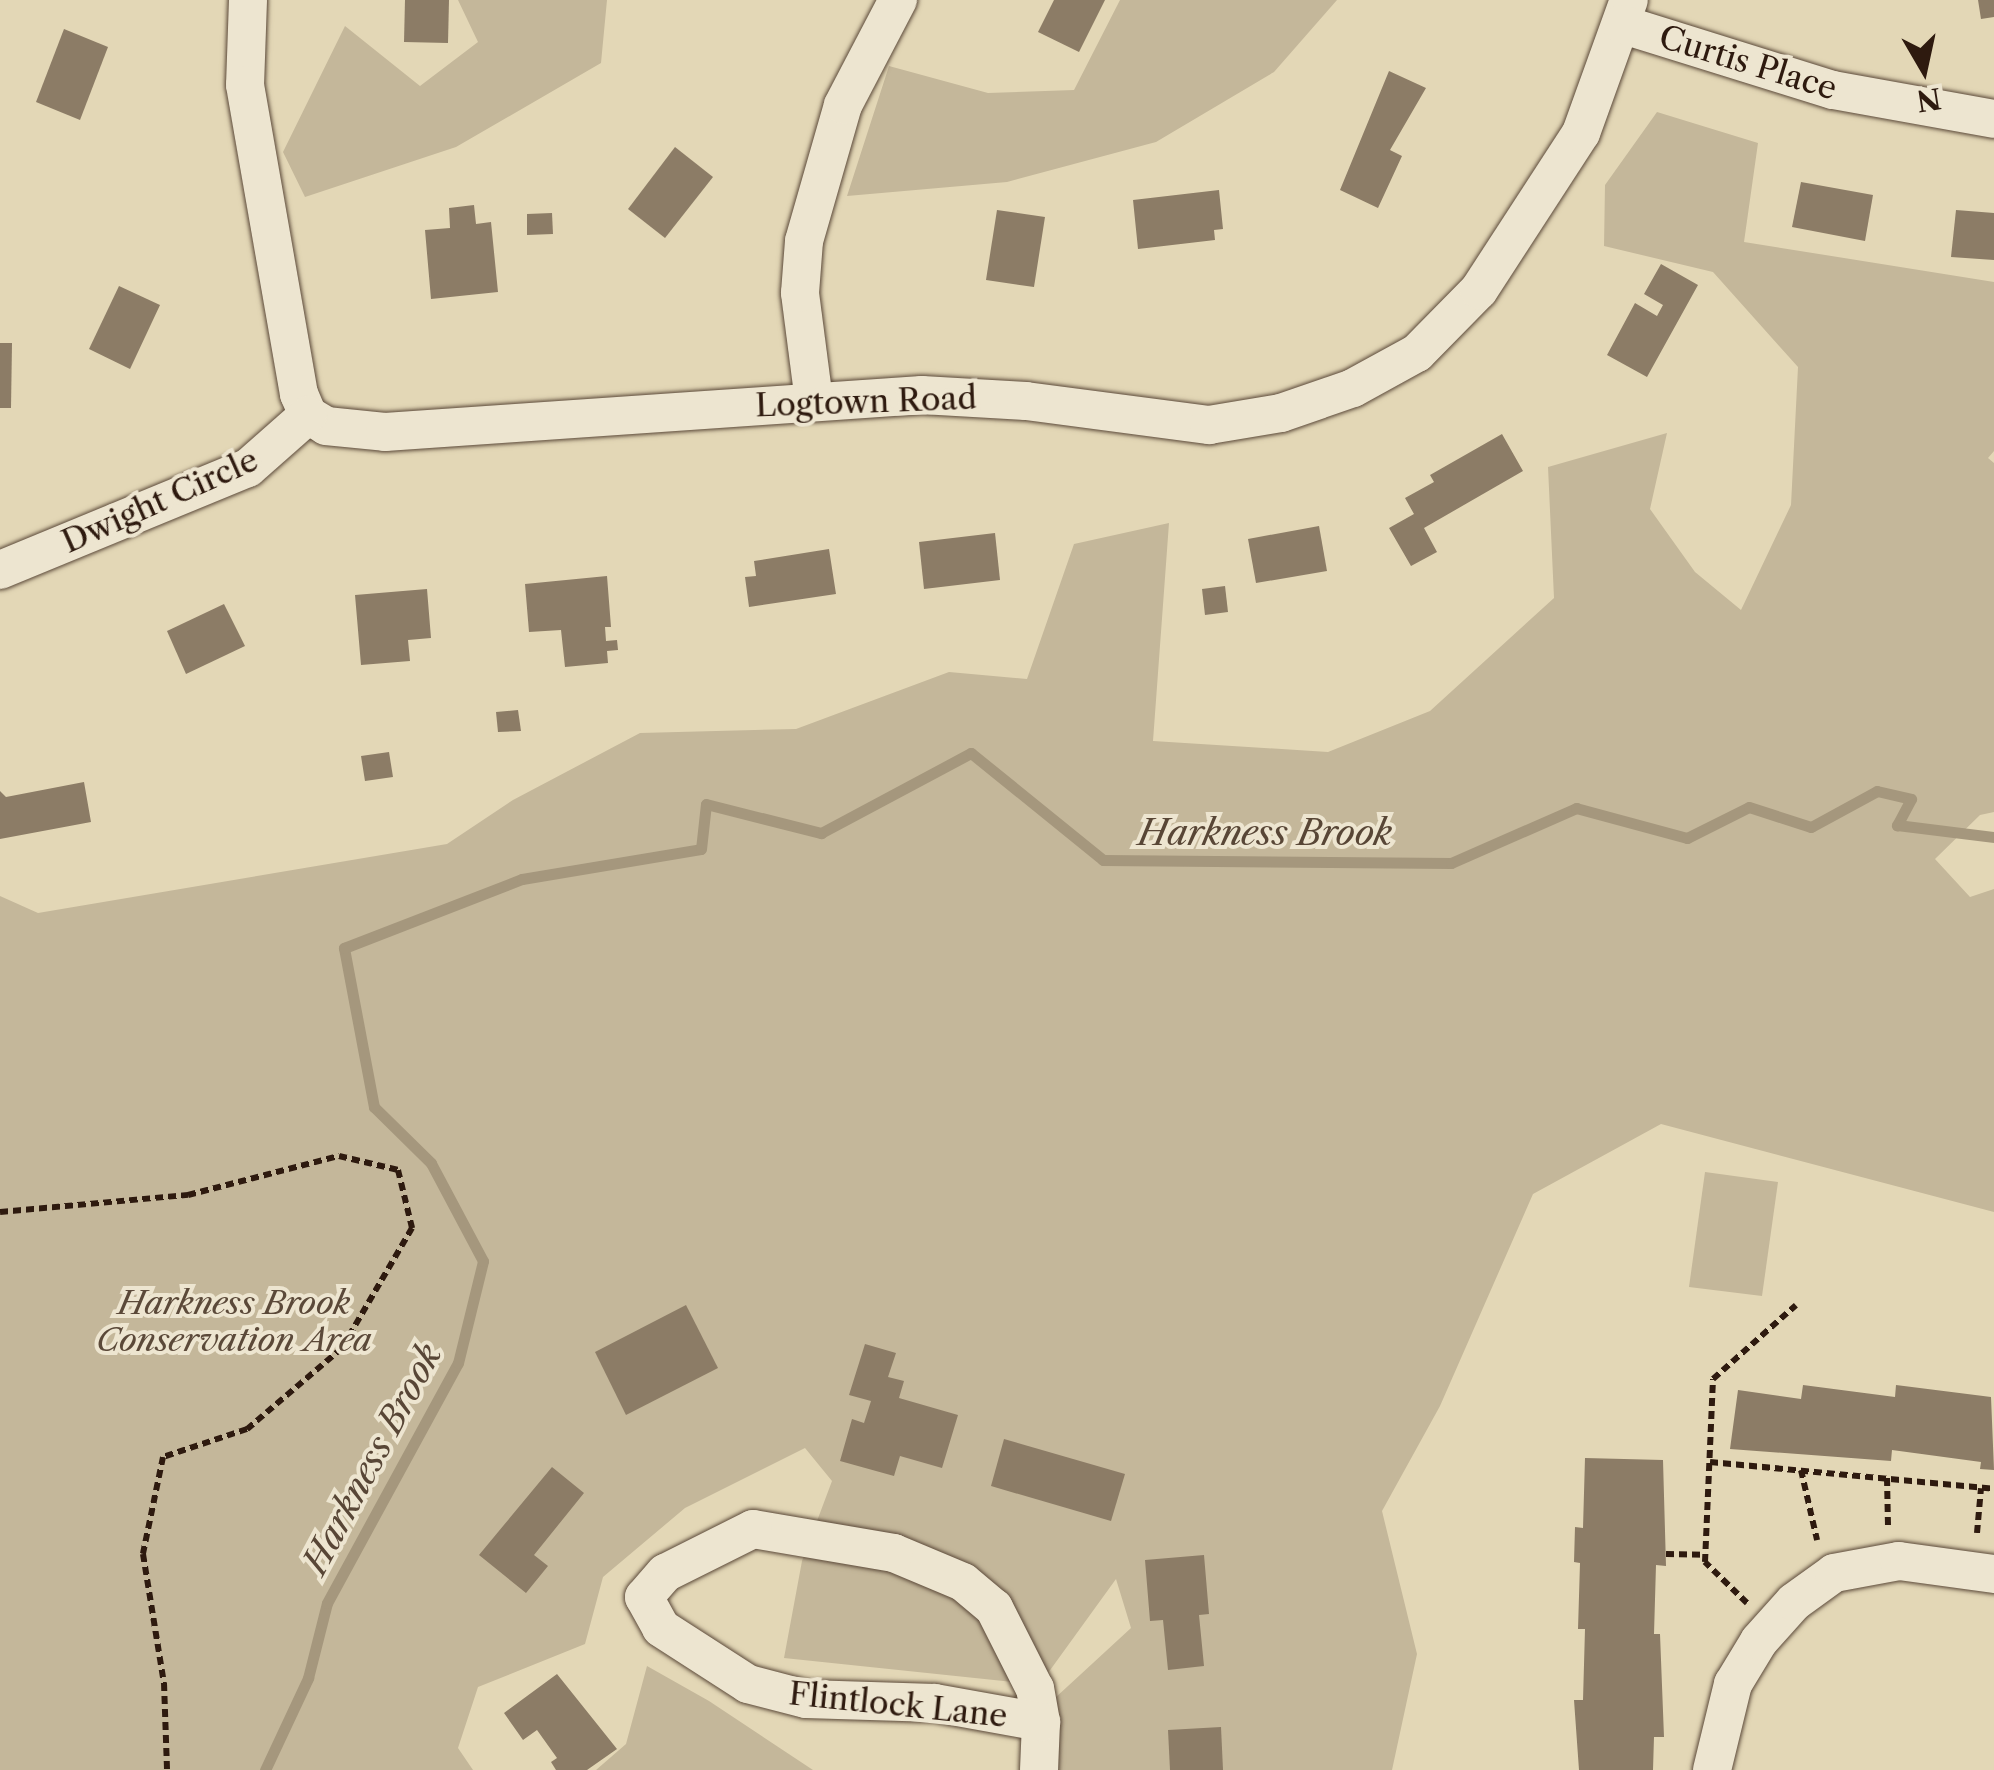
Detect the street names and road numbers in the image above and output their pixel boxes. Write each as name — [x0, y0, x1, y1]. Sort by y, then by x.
street label: Curtis Place — [1655, 18, 1841, 108]
street label: Logtown Road — [755, 379, 977, 425]
street label: Dwight Circle — [56, 441, 264, 561]
street label: Flintlock Lane — [787, 1674, 1009, 1736]

